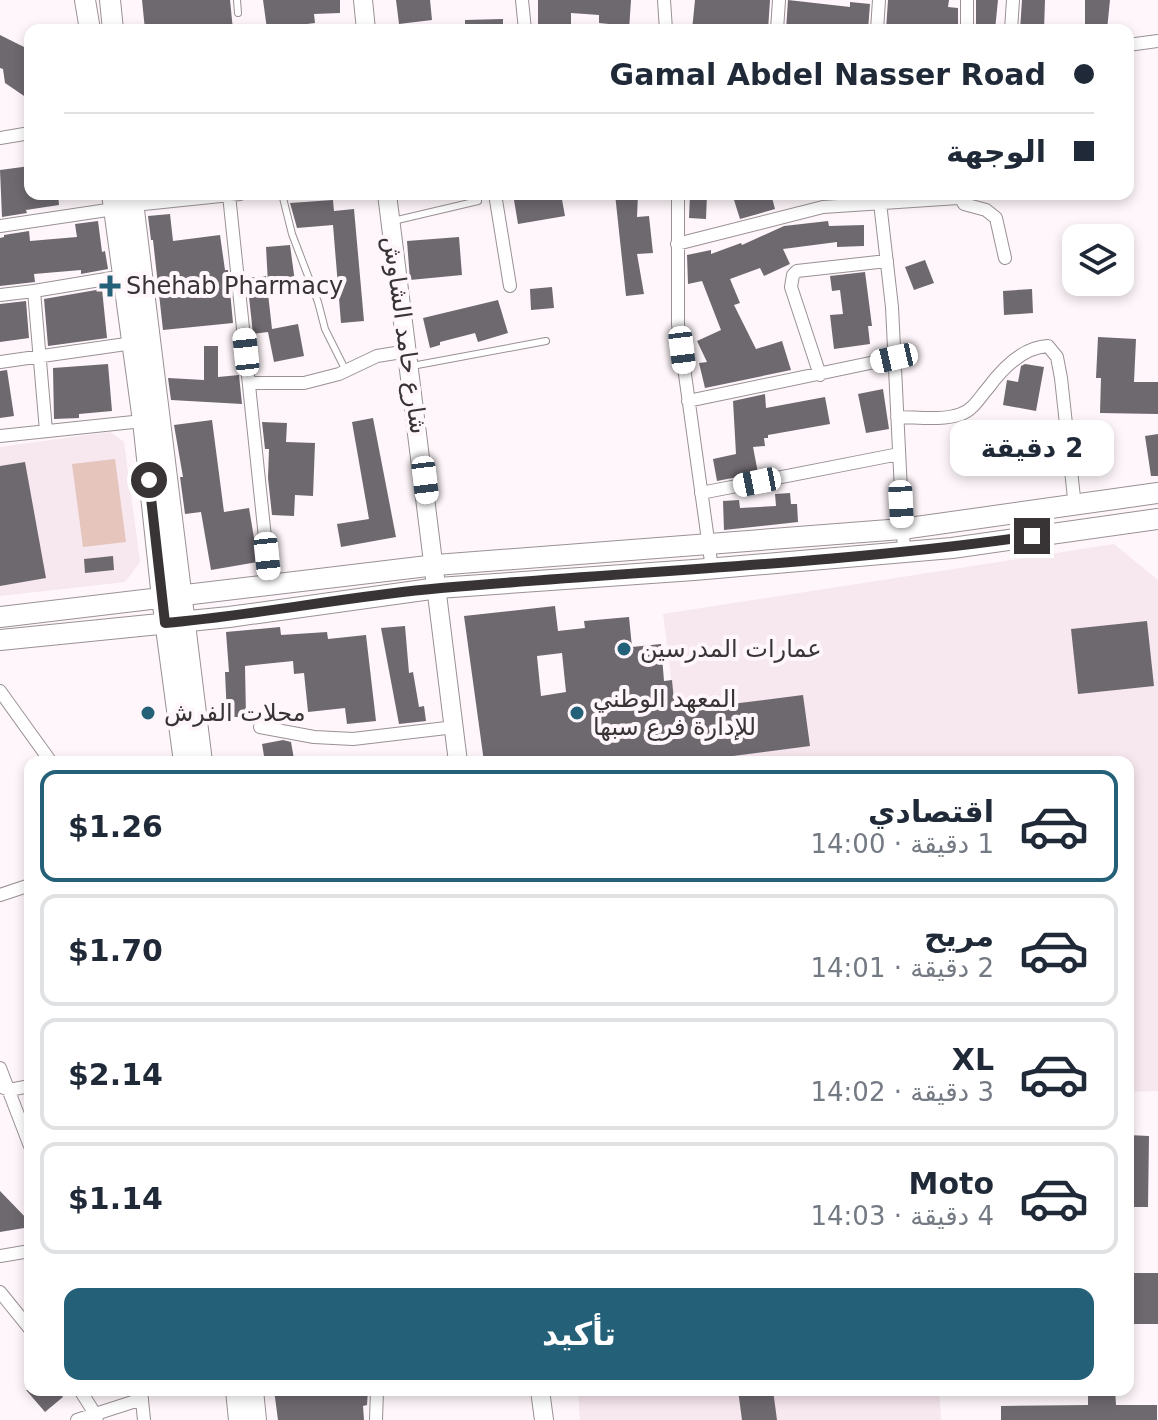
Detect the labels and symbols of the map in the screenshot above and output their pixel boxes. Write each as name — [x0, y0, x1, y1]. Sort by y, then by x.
street label: شارع حامد الشاوش — [377, 234, 433, 436]
place label: Shehab Pharmacy — [126, 272, 343, 300]
marker: Shehab Pharmacy — [101, 277, 119, 295]
car — [667, 325, 697, 375]
car — [232, 327, 260, 377]
car — [868, 341, 920, 375]
callout: 2 دقيقة — [950, 420, 1114, 476]
car — [410, 455, 440, 505]
route start — [131, 462, 167, 498]
car — [731, 466, 783, 498]
car — [888, 479, 914, 529]
route end — [1014, 518, 1050, 554]
car — [253, 531, 281, 581]
place label: عمارات المدرسين — [640, 635, 822, 663]
marker: عمارات المدرسين — [615, 640, 633, 658]
place label: المعهد الوطني للإدارة فرع سبها — [593, 685, 756, 741]
place label: محلات الفرش — [164, 699, 306, 727]
marker: محلات الفرش — [139, 704, 157, 722]
marker: المعهد الوطني للإدارة فرع سبها — [568, 704, 586, 722]

